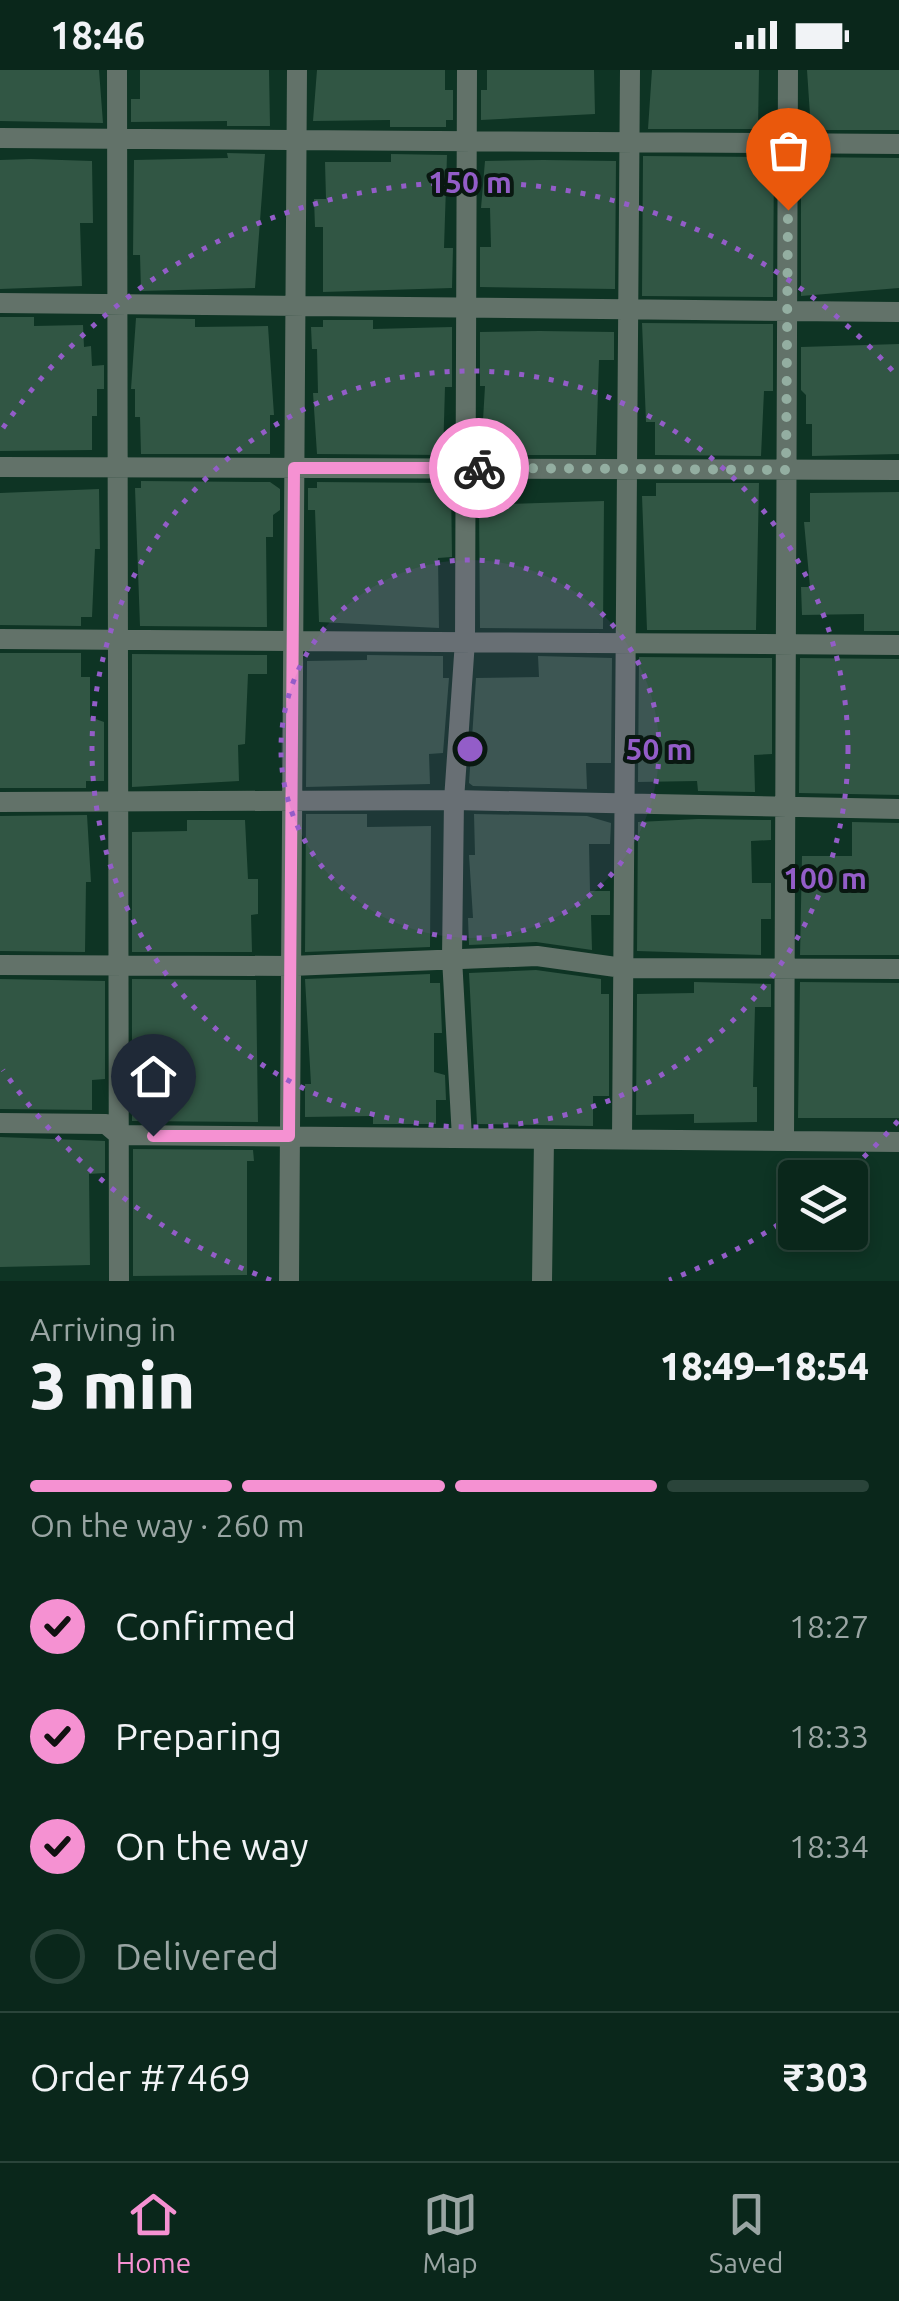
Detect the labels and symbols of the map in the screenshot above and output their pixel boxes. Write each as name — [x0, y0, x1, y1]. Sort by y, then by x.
pin — [746, 108, 831, 211]
text: 150 m — [428, 165, 512, 199]
courier — [429, 418, 529, 518]
centre of rings — [452, 731, 488, 767]
text: 50 m — [626, 732, 692, 766]
text: 100 m — [783, 861, 867, 895]
pin — [111, 1034, 196, 1137]

